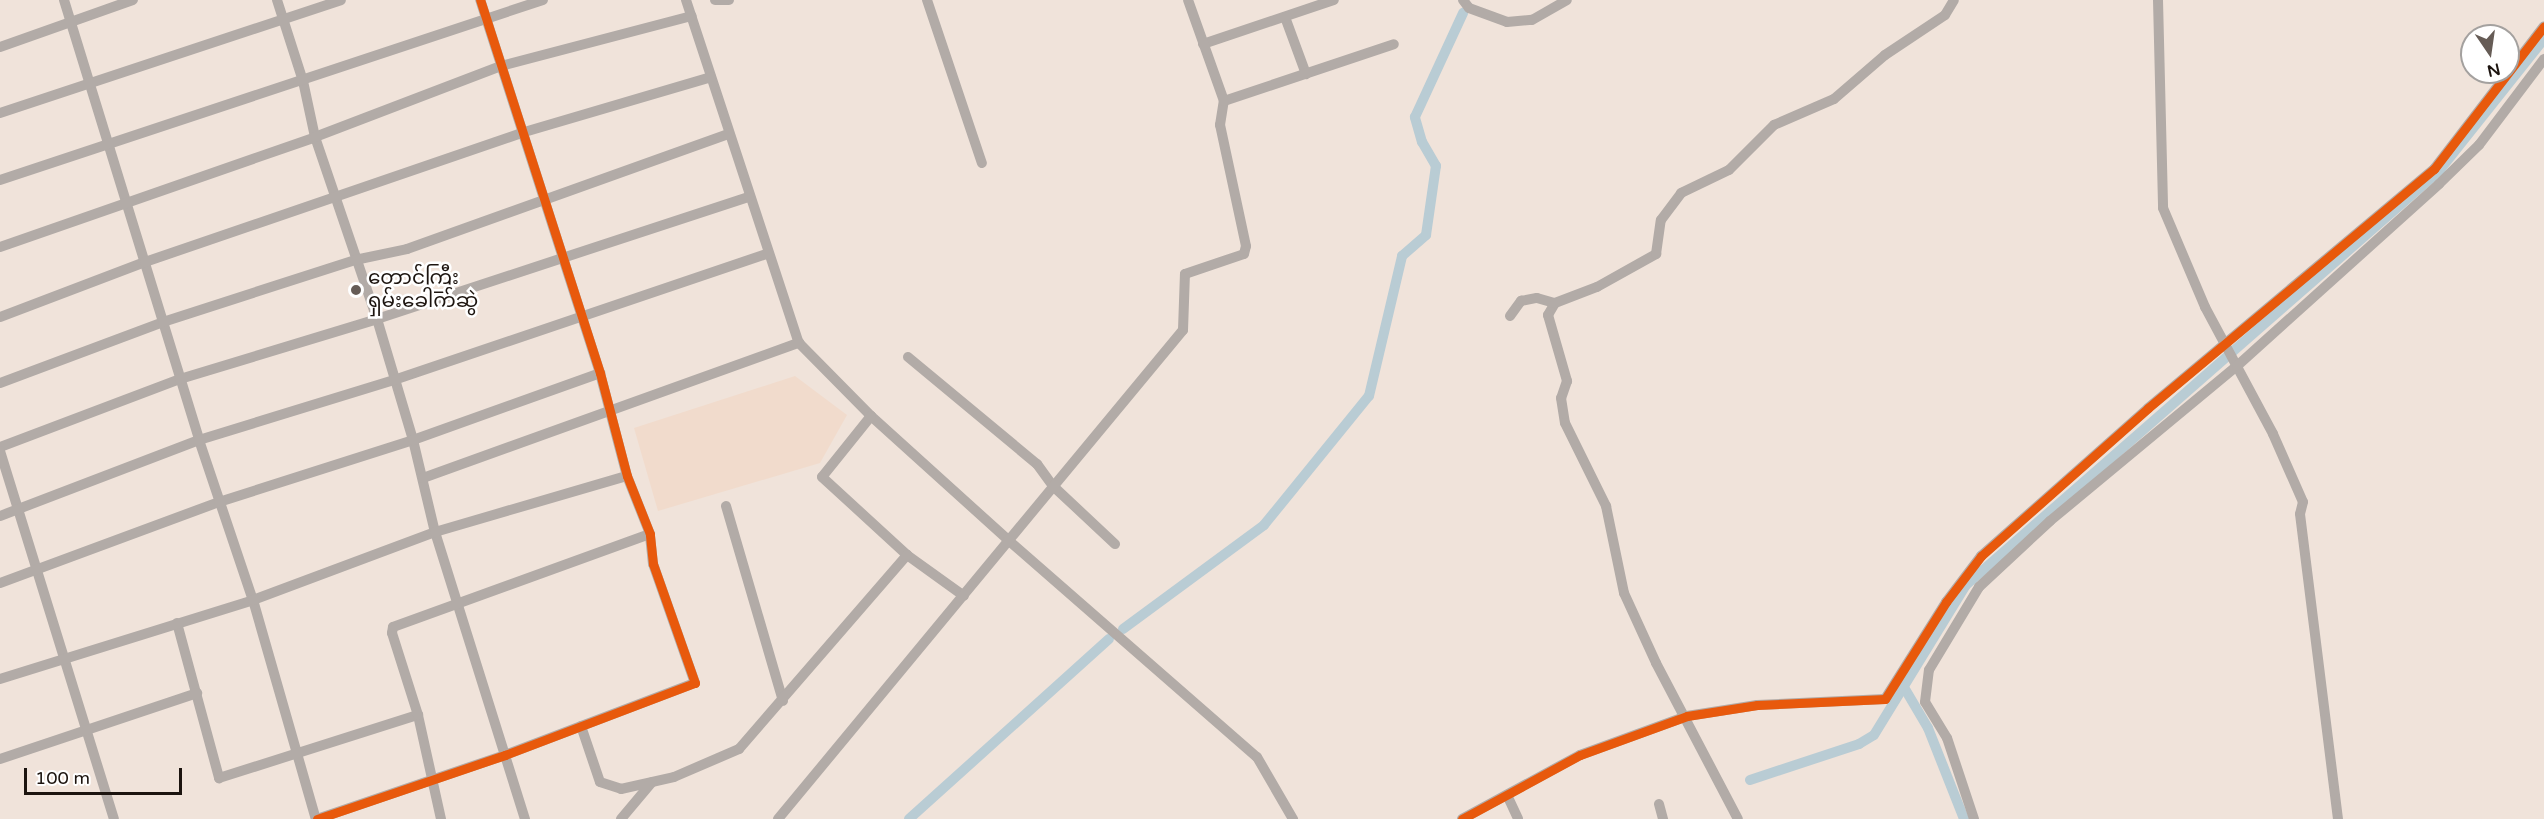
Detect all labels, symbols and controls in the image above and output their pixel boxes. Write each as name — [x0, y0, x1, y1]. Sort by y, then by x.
north arrow — [2460, 24, 2520, 84]
text: N — [2485, 58, 2502, 81]
place label: တောင်ကြီး ရှမ်းခေါက်ဆွဲ — [368, 266, 478, 313]
marker: တောင်ကြီး ရှမ်းခေါက်ဆွဲ — [349, 283, 363, 297]
scale bar — [27, 756, 184, 794]
text: 100 m — [35, 767, 90, 789]

